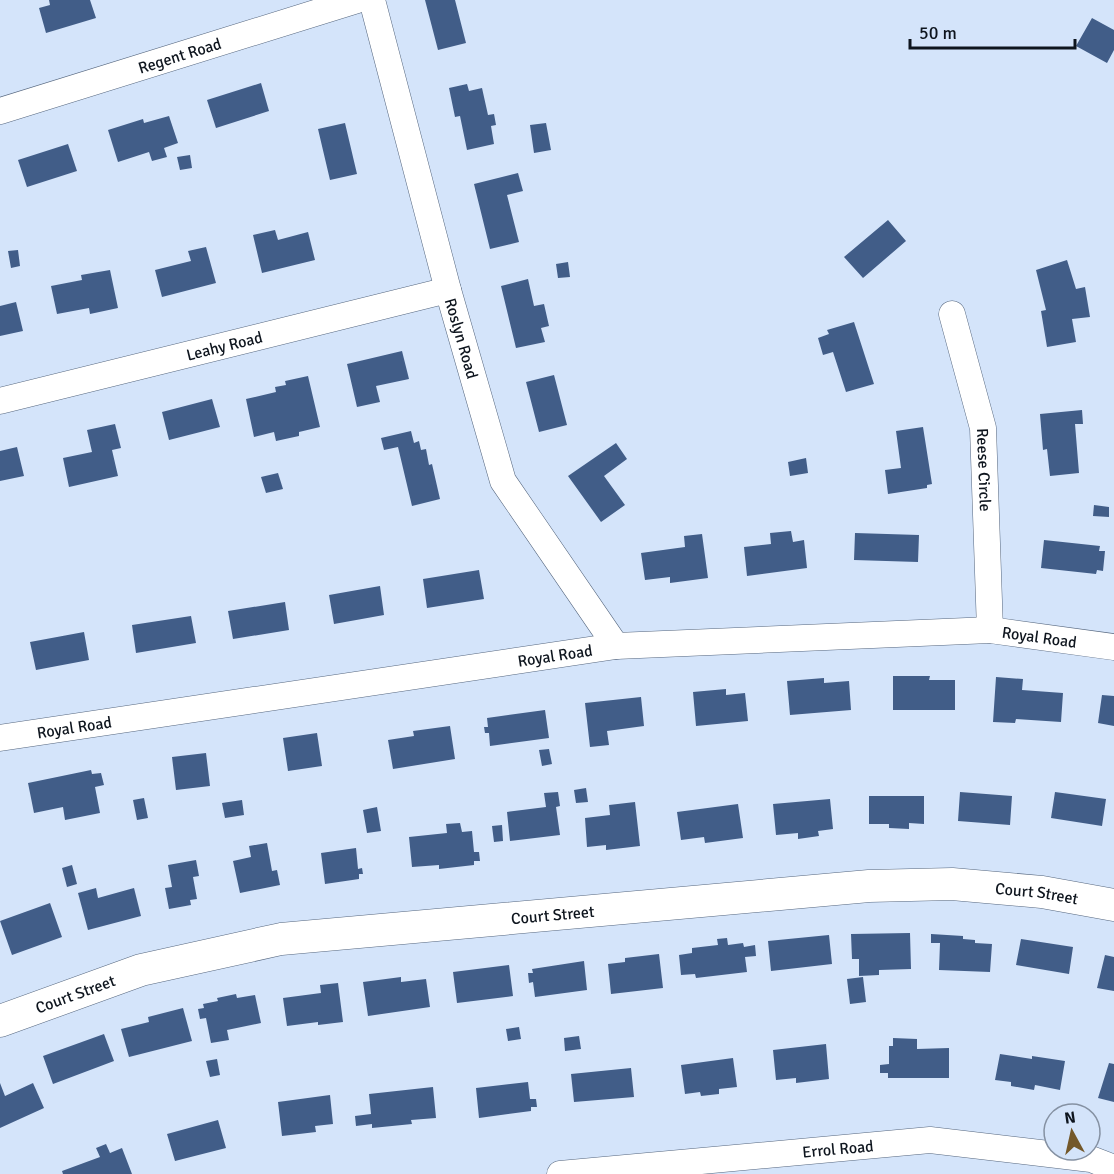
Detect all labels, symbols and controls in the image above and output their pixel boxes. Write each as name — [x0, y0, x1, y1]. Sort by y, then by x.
scale bar — [910, 12, 1075, 50]
text: 50 m — [919, 22, 957, 44]
street label: Regent Road — [136, 34, 224, 78]
street label: Roslyn Road — [440, 296, 482, 381]
street label: Leahy Road — [184, 327, 265, 365]
street label: Reese Circle — [972, 428, 995, 512]
street label: Royal Road — [1001, 623, 1078, 653]
street label: Royal Road — [516, 641, 594, 672]
street label: Royal Road — [36, 712, 113, 743]
street label: Court Street — [994, 879, 1080, 909]
street label: Court Street — [510, 902, 596, 929]
street label: Court Street — [33, 971, 119, 1018]
north arrow — [1042, 1102, 1102, 1162]
text: N — [1063, 1107, 1077, 1129]
street label: Errol Road — [801, 1136, 874, 1163]

